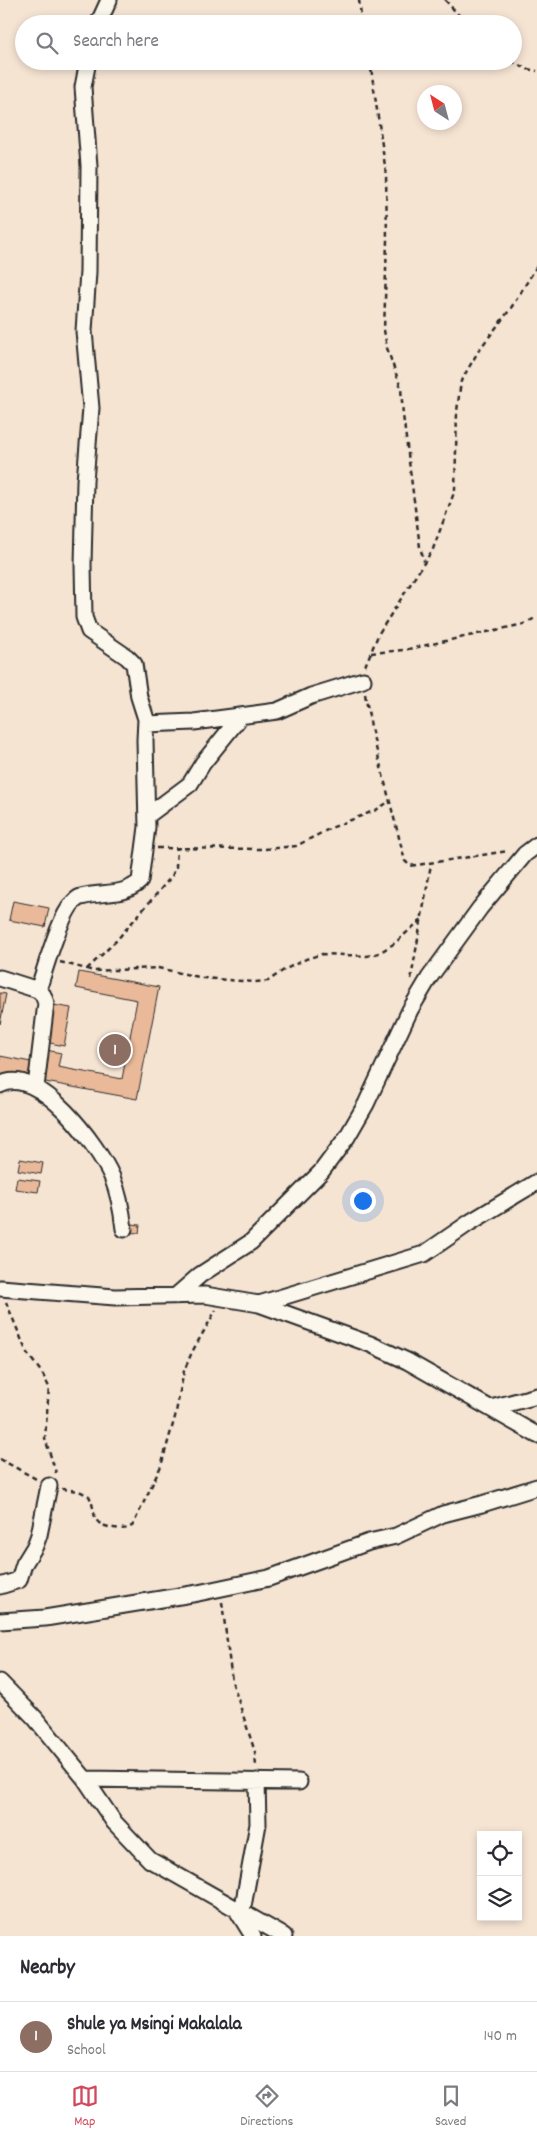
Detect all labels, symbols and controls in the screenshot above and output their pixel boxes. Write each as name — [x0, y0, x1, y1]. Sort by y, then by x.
search box — [15, 15, 522, 70]
icon: search — [33, 29, 61, 57]
text: Search here — [73, 29, 159, 56]
north arrow — [417, 85, 462, 130]
pin: 1 — [99, 1031, 131, 1069]
your location — [350, 1188, 376, 1214]
map controls — [477, 1831, 522, 1921]
button: locate — [477, 1831, 522, 1876]
button: layers — [477, 1876, 522, 1921]
text: Nearby — [20, 1954, 75, 1984]
text: Shule ya Msingi Makalala — [67, 2012, 242, 2039]
text: 1 — [34, 2025, 38, 2048]
text: 140 m — [483, 2025, 517, 2048]
text: School — [67, 2039, 106, 2062]
tab: Map — [71, 2082, 99, 2132]
tab: Directions — [240, 2082, 293, 2132]
tab: Saved — [435, 2082, 466, 2132]

